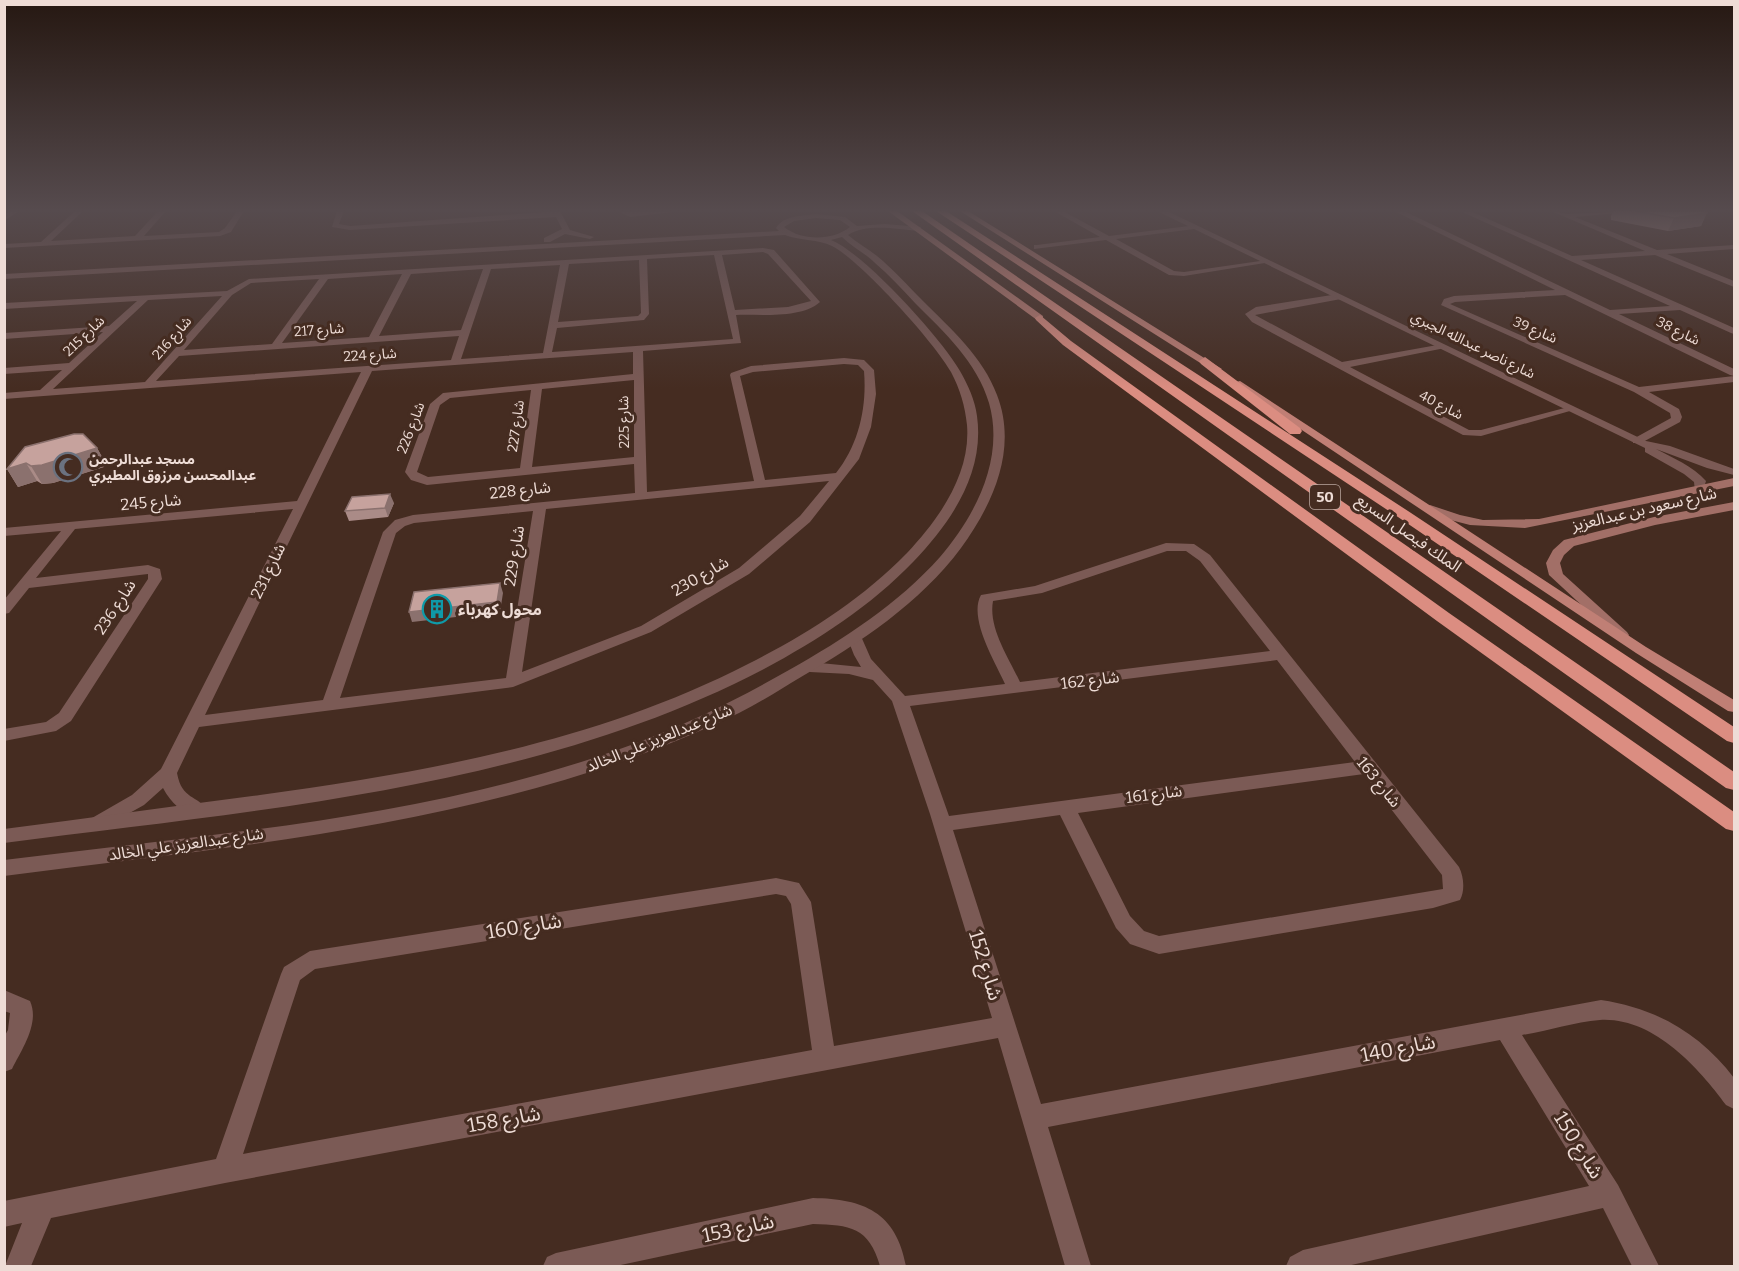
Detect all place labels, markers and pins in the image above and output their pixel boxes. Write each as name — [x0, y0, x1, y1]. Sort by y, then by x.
mosque icon: مسجد عبدالرحمن عبدالمحسن مرزوق المطيري — [52, 451, 84, 483]
place label: مسجد عبدالرحمن عبدالمحسن مرزوق المطيري — [89, 451, 257, 486]
building icon: محول كهرباء — [421, 593, 453, 625]
place label: محول كهرباء — [458, 600, 542, 619]

